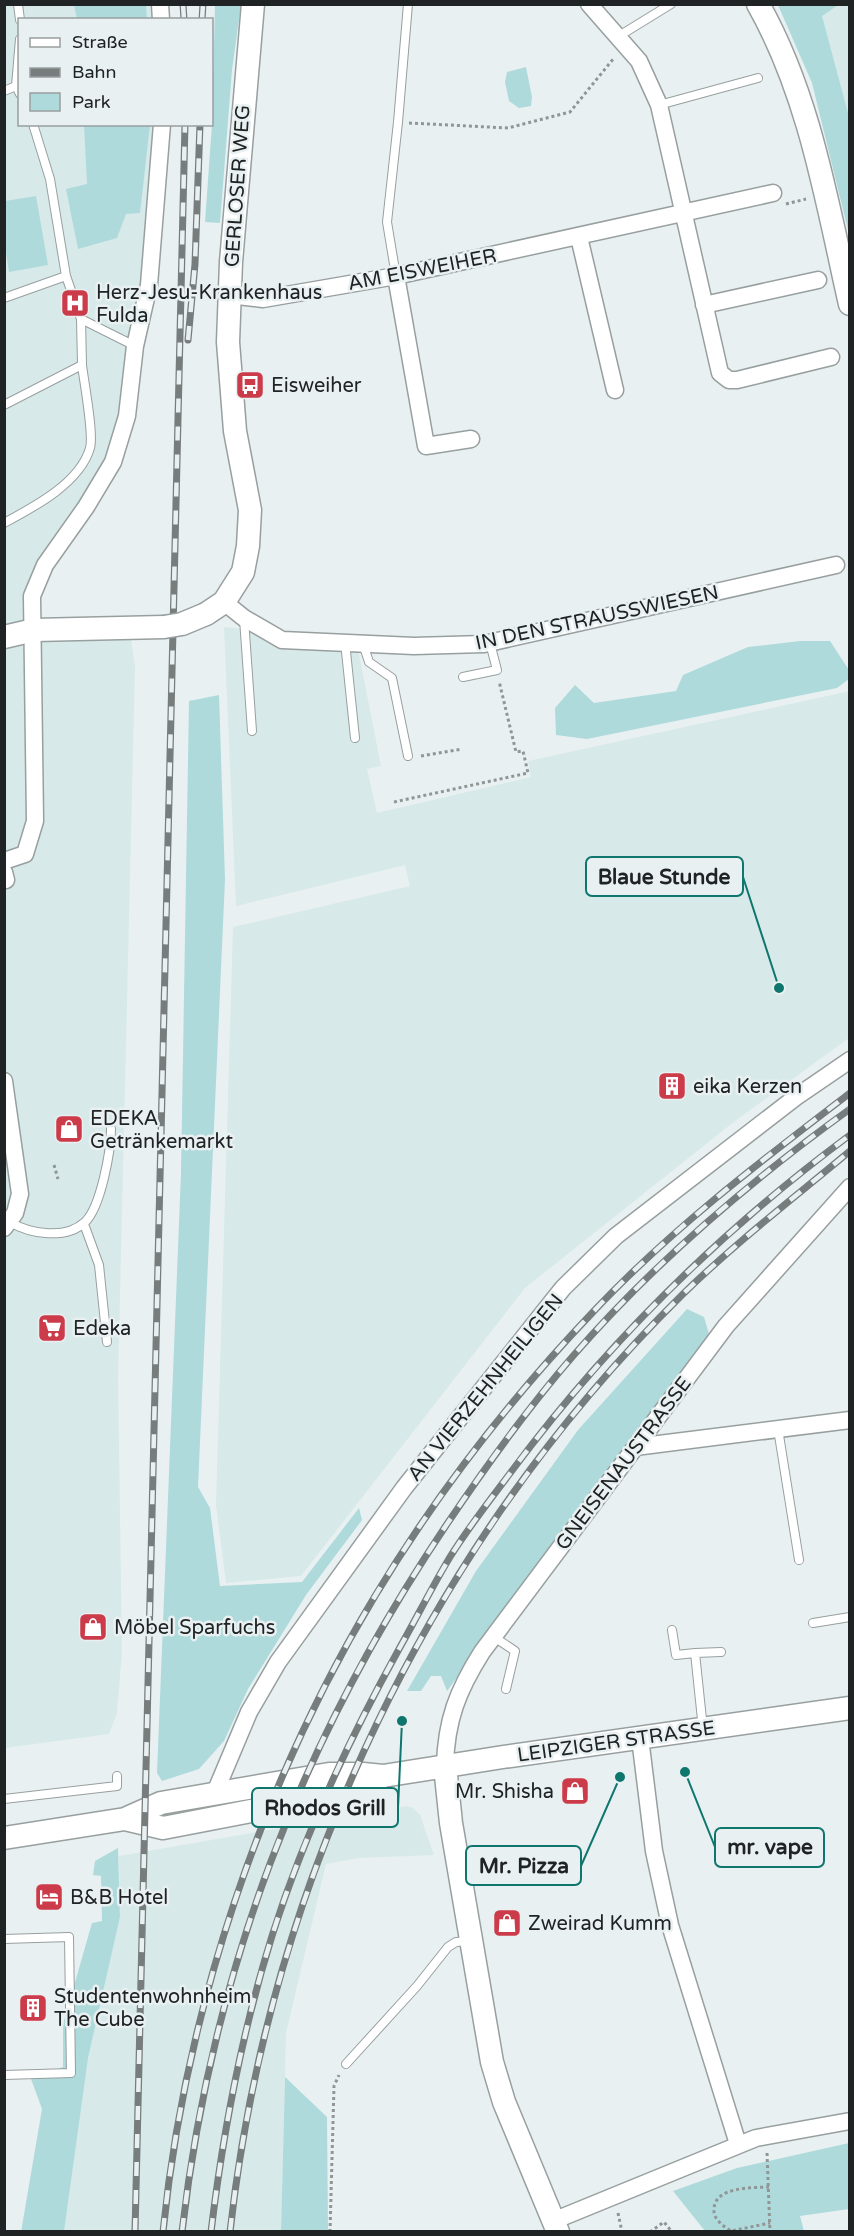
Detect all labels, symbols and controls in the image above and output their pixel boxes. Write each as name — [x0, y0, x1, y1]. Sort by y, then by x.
legend — [18, 18, 213, 126]
text: Straße — [72, 31, 128, 53]
text: Bahn — [72, 61, 117, 83]
text: Park — [72, 91, 111, 113]
street label: GERLOSER WEG — [220, 104, 256, 268]
street label: AM EISWEIHER — [346, 244, 499, 296]
place label: Herz-Jesu-Krankenhaus Fulda — [96, 281, 322, 328]
hospital icon: Herz-Jesu-Krankenhaus Fulda — [59, 287, 91, 319]
bus stop icon: Eisweiher — [234, 369, 266, 401]
place label: Eisweiher — [271, 374, 362, 398]
street label: IN DEN STRAUSSWIESEN — [473, 580, 721, 656]
callout: Blaue Stunde — [586, 857, 743, 896]
text: Blaue Stunde — [598, 865, 730, 890]
building icon: eika Kerzen — [656, 1070, 688, 1102]
place label: eika Kerzen — [693, 1075, 802, 1099]
place label: EDEKA Getränkemarkt — [90, 1107, 233, 1154]
shop icon: EDEKA Getränkemarkt — [53, 1113, 85, 1145]
street label: AN VIERZEHNHEILIGEN — [403, 1289, 569, 1486]
supermarket icon: Edeka — [36, 1312, 68, 1344]
place label: Edeka — [73, 1317, 131, 1341]
street label: GNEISENAUSTRASSE — [551, 1372, 697, 1555]
shop icon: Möbel Sparfuchs — [77, 1611, 109, 1643]
place label: Möbel Sparfuchs — [114, 1616, 275, 1640]
street label: LEIPZIGER STRASSE — [516, 1716, 717, 1768]
shop icon: Mr. Shisha — [559, 1775, 591, 1807]
place label: Mr. Shisha — [455, 1780, 554, 1804]
callout: Rhodos Grill — [252, 1788, 398, 1827]
text: Rhodos Grill — [264, 1796, 386, 1821]
callout: mr. vape — [715, 1828, 824, 1867]
text: mr. vape — [727, 1835, 813, 1860]
callout: Mr. Pizza — [466, 1846, 581, 1885]
text: Mr. Pizza — [479, 1854, 569, 1879]
hotel icon: B&B Hotel — [33, 1881, 65, 1913]
place label: B&B Hotel — [70, 1886, 168, 1910]
shop icon: Zweirad Kumm — [491, 1907, 523, 1939]
place label: Zweirad Kumm — [528, 1912, 672, 1936]
place label: Studentenwohnheim The Cube — [54, 1985, 251, 2032]
building icon: Studentenwohnheim The Cube — [17, 1992, 49, 2024]

